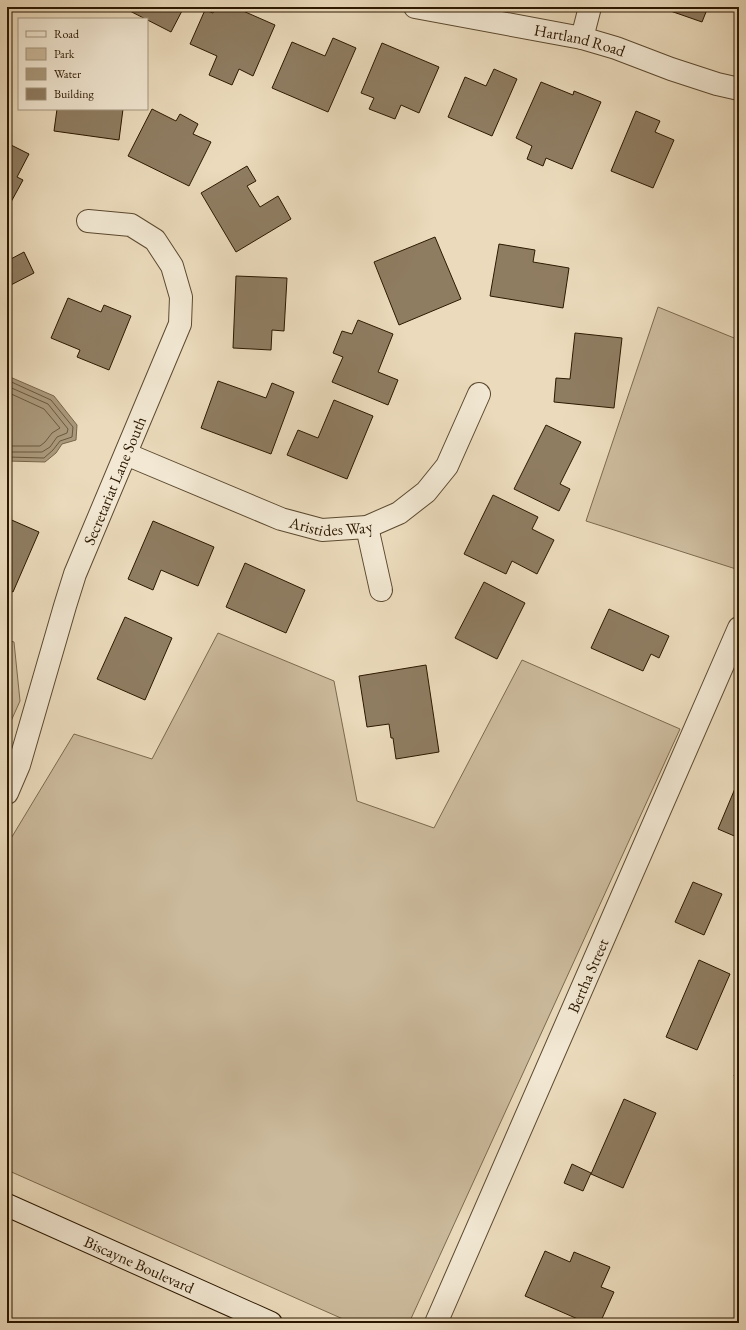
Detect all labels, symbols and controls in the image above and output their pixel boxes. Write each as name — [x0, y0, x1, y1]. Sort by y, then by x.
legend — [18, 18, 148, 110]
street label: Hartland Road — [532, 19, 629, 61]
text: Road — [54, 26, 80, 42]
text: Park — [54, 46, 75, 62]
text: Water — [54, 66, 81, 82]
text: Building — [54, 86, 95, 102]
street label: Secretariat Lane South — [78, 413, 151, 548]
street label: Aristides Way — [286, 511, 377, 540]
street label: Bertha Street — [562, 935, 613, 1016]
street label: Biscayne Boulevard — [81, 1230, 199, 1298]

